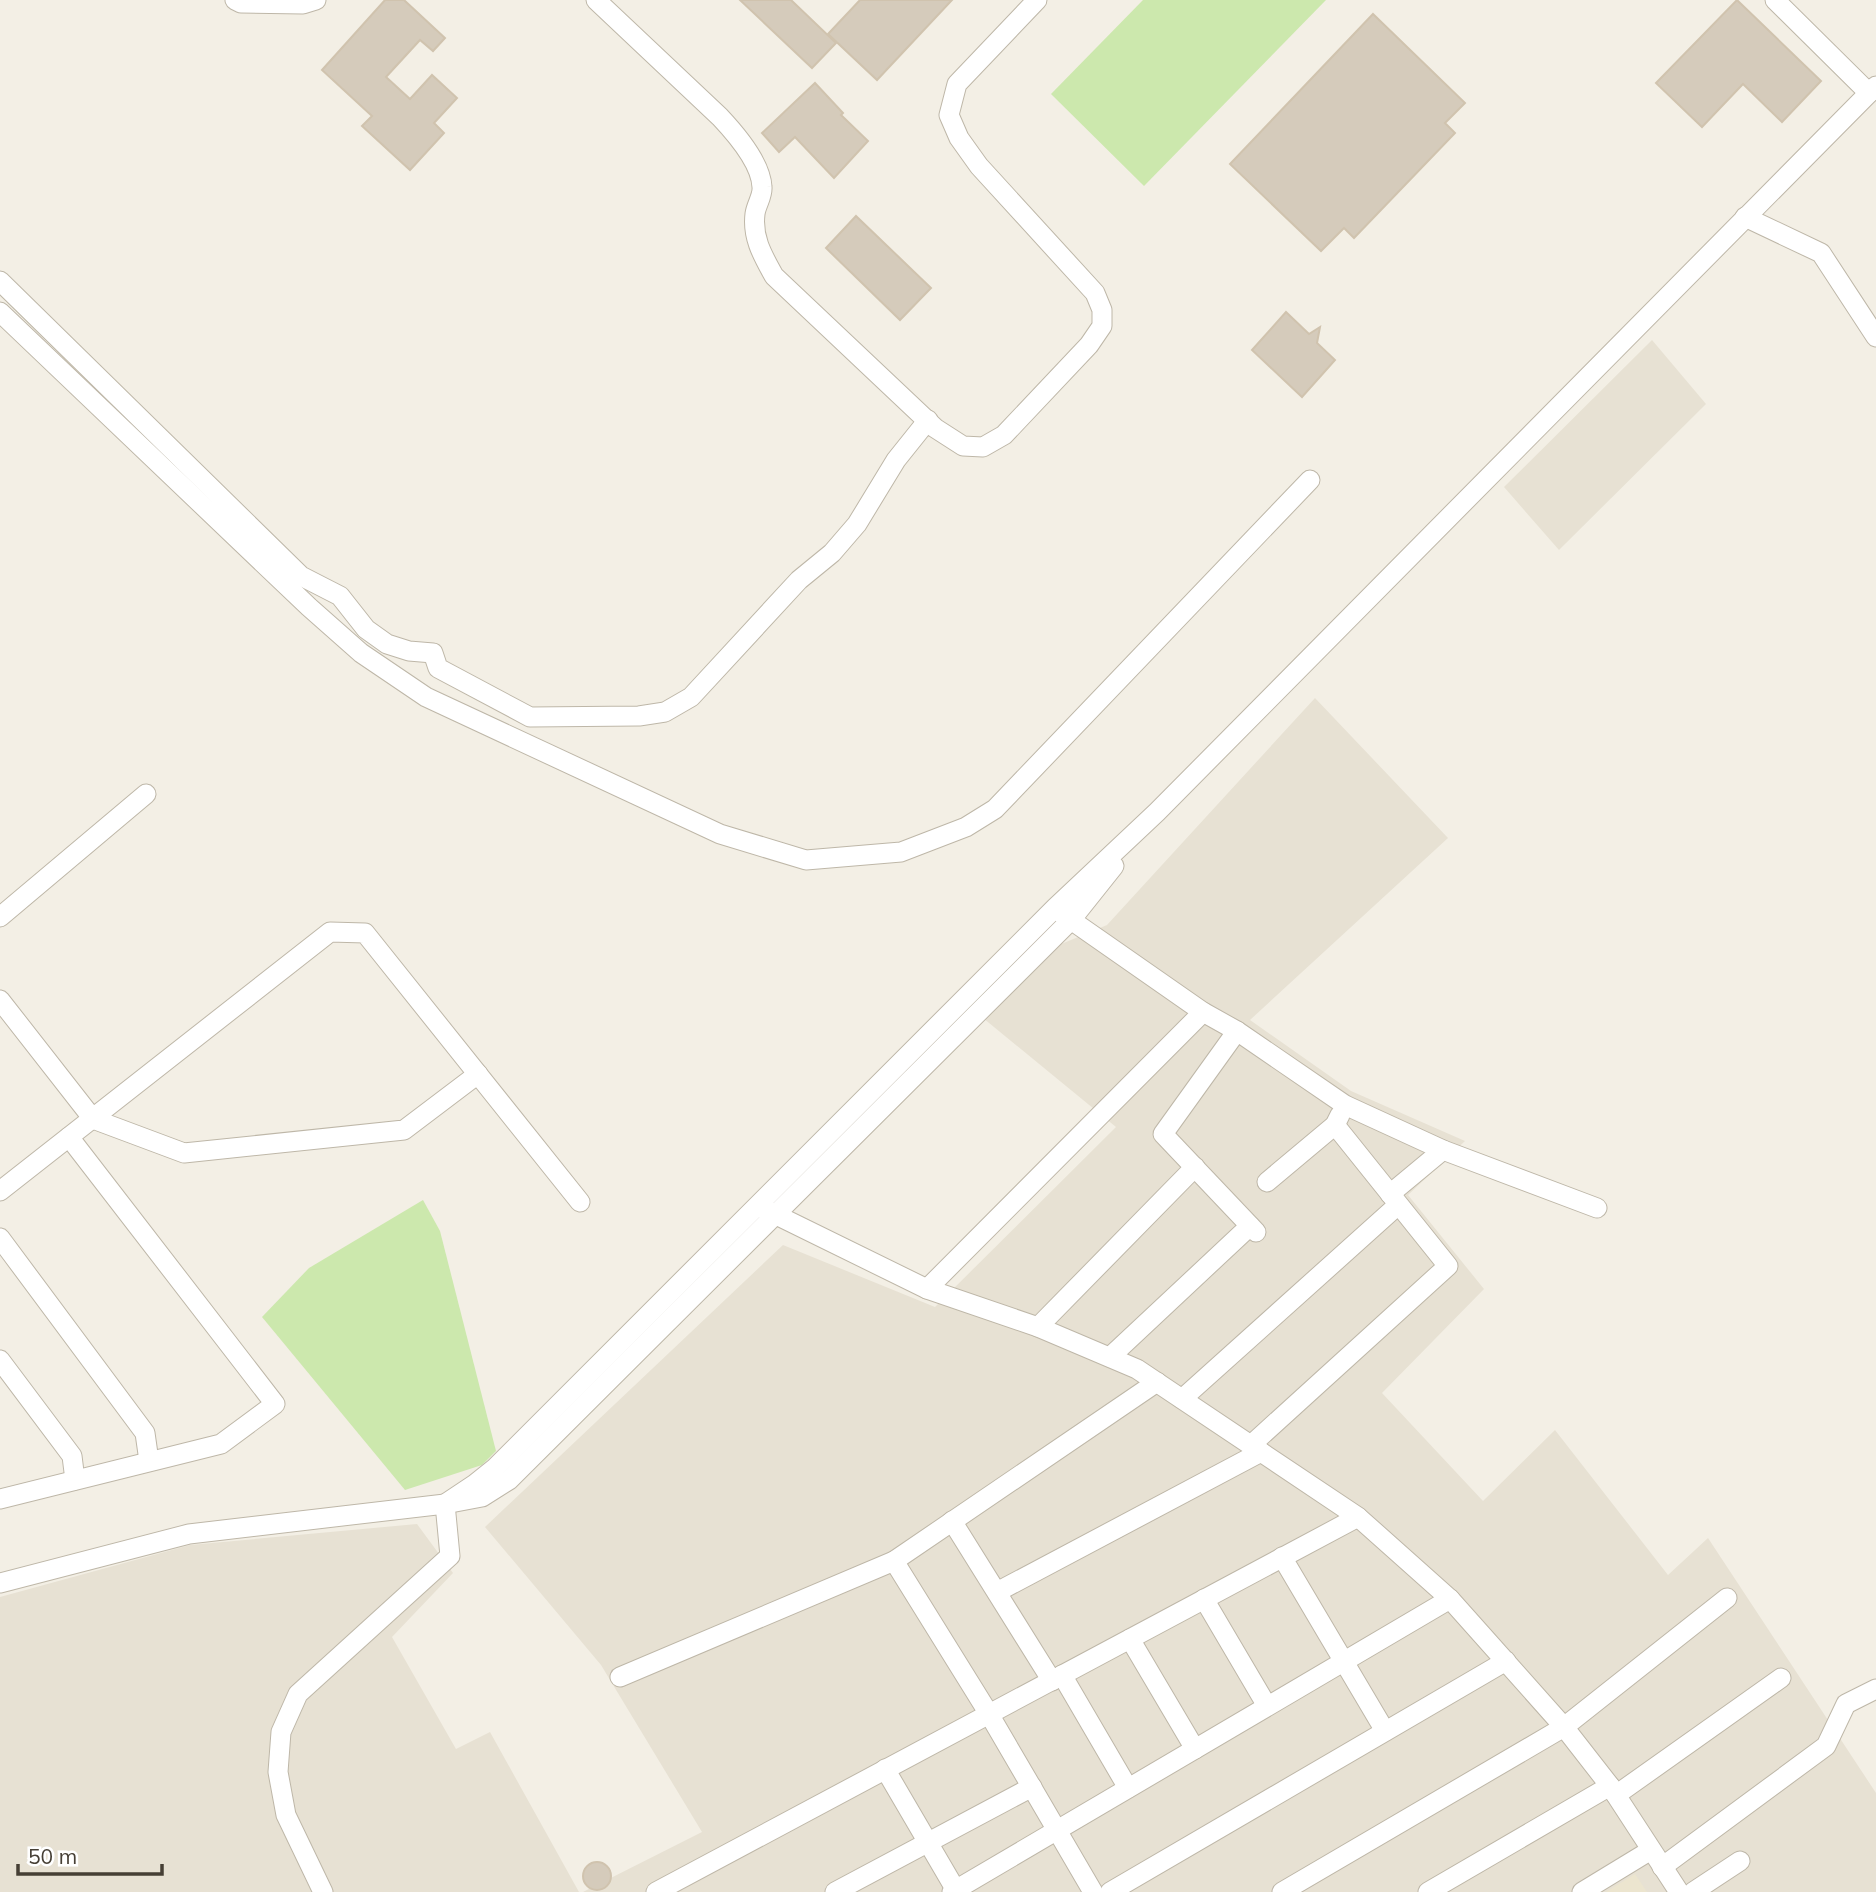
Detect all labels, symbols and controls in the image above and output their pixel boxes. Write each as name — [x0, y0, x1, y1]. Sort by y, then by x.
scale bar — [18, 1832, 161, 1876]
text: 50 m — [28, 1843, 77, 1869]

